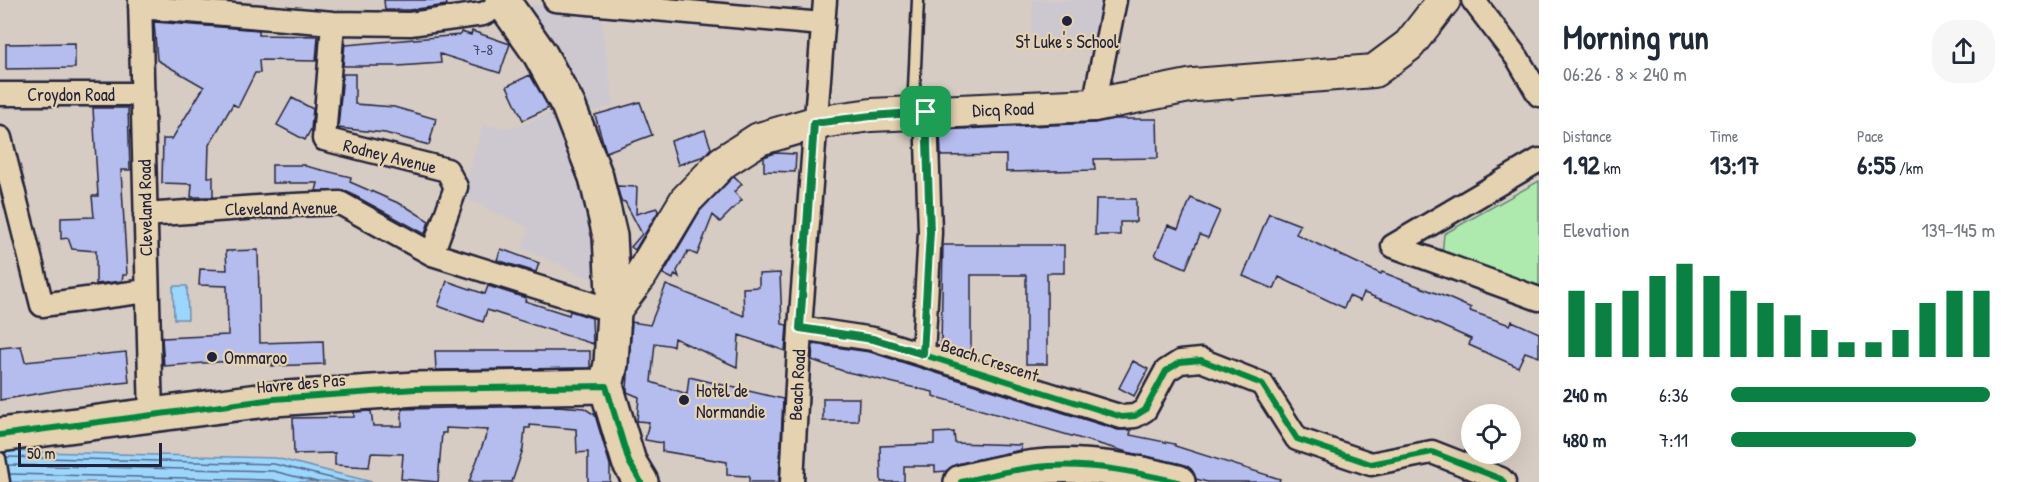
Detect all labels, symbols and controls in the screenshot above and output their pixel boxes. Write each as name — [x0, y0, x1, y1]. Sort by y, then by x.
marker: St Luke's School — [1060, 14, 1074, 28]
text: Morning run — [1563, 15, 1709, 59]
button: share — [1932, 20, 1995, 83]
place label: St Luke's School — [1015, 29, 1119, 54]
house number: 7-8 — [473, 39, 493, 60]
text: 06:26 · 8 × 240 m — [1563, 60, 1687, 87]
street label: Croydon Road — [27, 82, 115, 107]
pin — [900, 86, 951, 137]
icon: arrive — [909, 95, 942, 128]
street label: Dicq Road — [972, 95, 1034, 123]
text: Distance — [1563, 125, 1612, 147]
text: Time — [1710, 125, 1738, 147]
text: Pace — [1857, 125, 1884, 147]
street label: Rodney Avenue — [341, 132, 439, 180]
text: 1.92 — [1563, 147, 1600, 182]
text: 13:17 — [1710, 147, 1759, 182]
text: 6:55 — [1857, 147, 1895, 182]
text: km — [1600, 157, 1621, 179]
text: /km — [1895, 157, 1923, 179]
street label: Cleveland Road — [132, 159, 158, 257]
street label: Cleveland Avenue — [224, 195, 338, 221]
text: Elevation — [1563, 216, 1629, 243]
text: 139–145 m — [1922, 216, 1995, 243]
street label: Beach Crescent — [938, 332, 1043, 388]
place label: Ommaroo — [224, 345, 287, 370]
street label: Beach Road — [783, 349, 811, 421]
marker: Ommaroo — [205, 350, 219, 364]
street label: Havre des Pas — [256, 367, 346, 399]
place label: Hotel de Normandie — [696, 378, 765, 424]
text: 240 m — [1563, 381, 1607, 408]
text: 6:36 — [1659, 381, 1689, 408]
marker: Hotel de Normandie — [677, 393, 691, 407]
map controls — [1461, 404, 1521, 464]
button: locate — [1461, 404, 1521, 464]
text: 480 m — [1563, 426, 1606, 453]
text: 7:11 — [1659, 426, 1688, 453]
scale bar — [18, 440, 162, 468]
text: 50 m — [27, 442, 56, 464]

